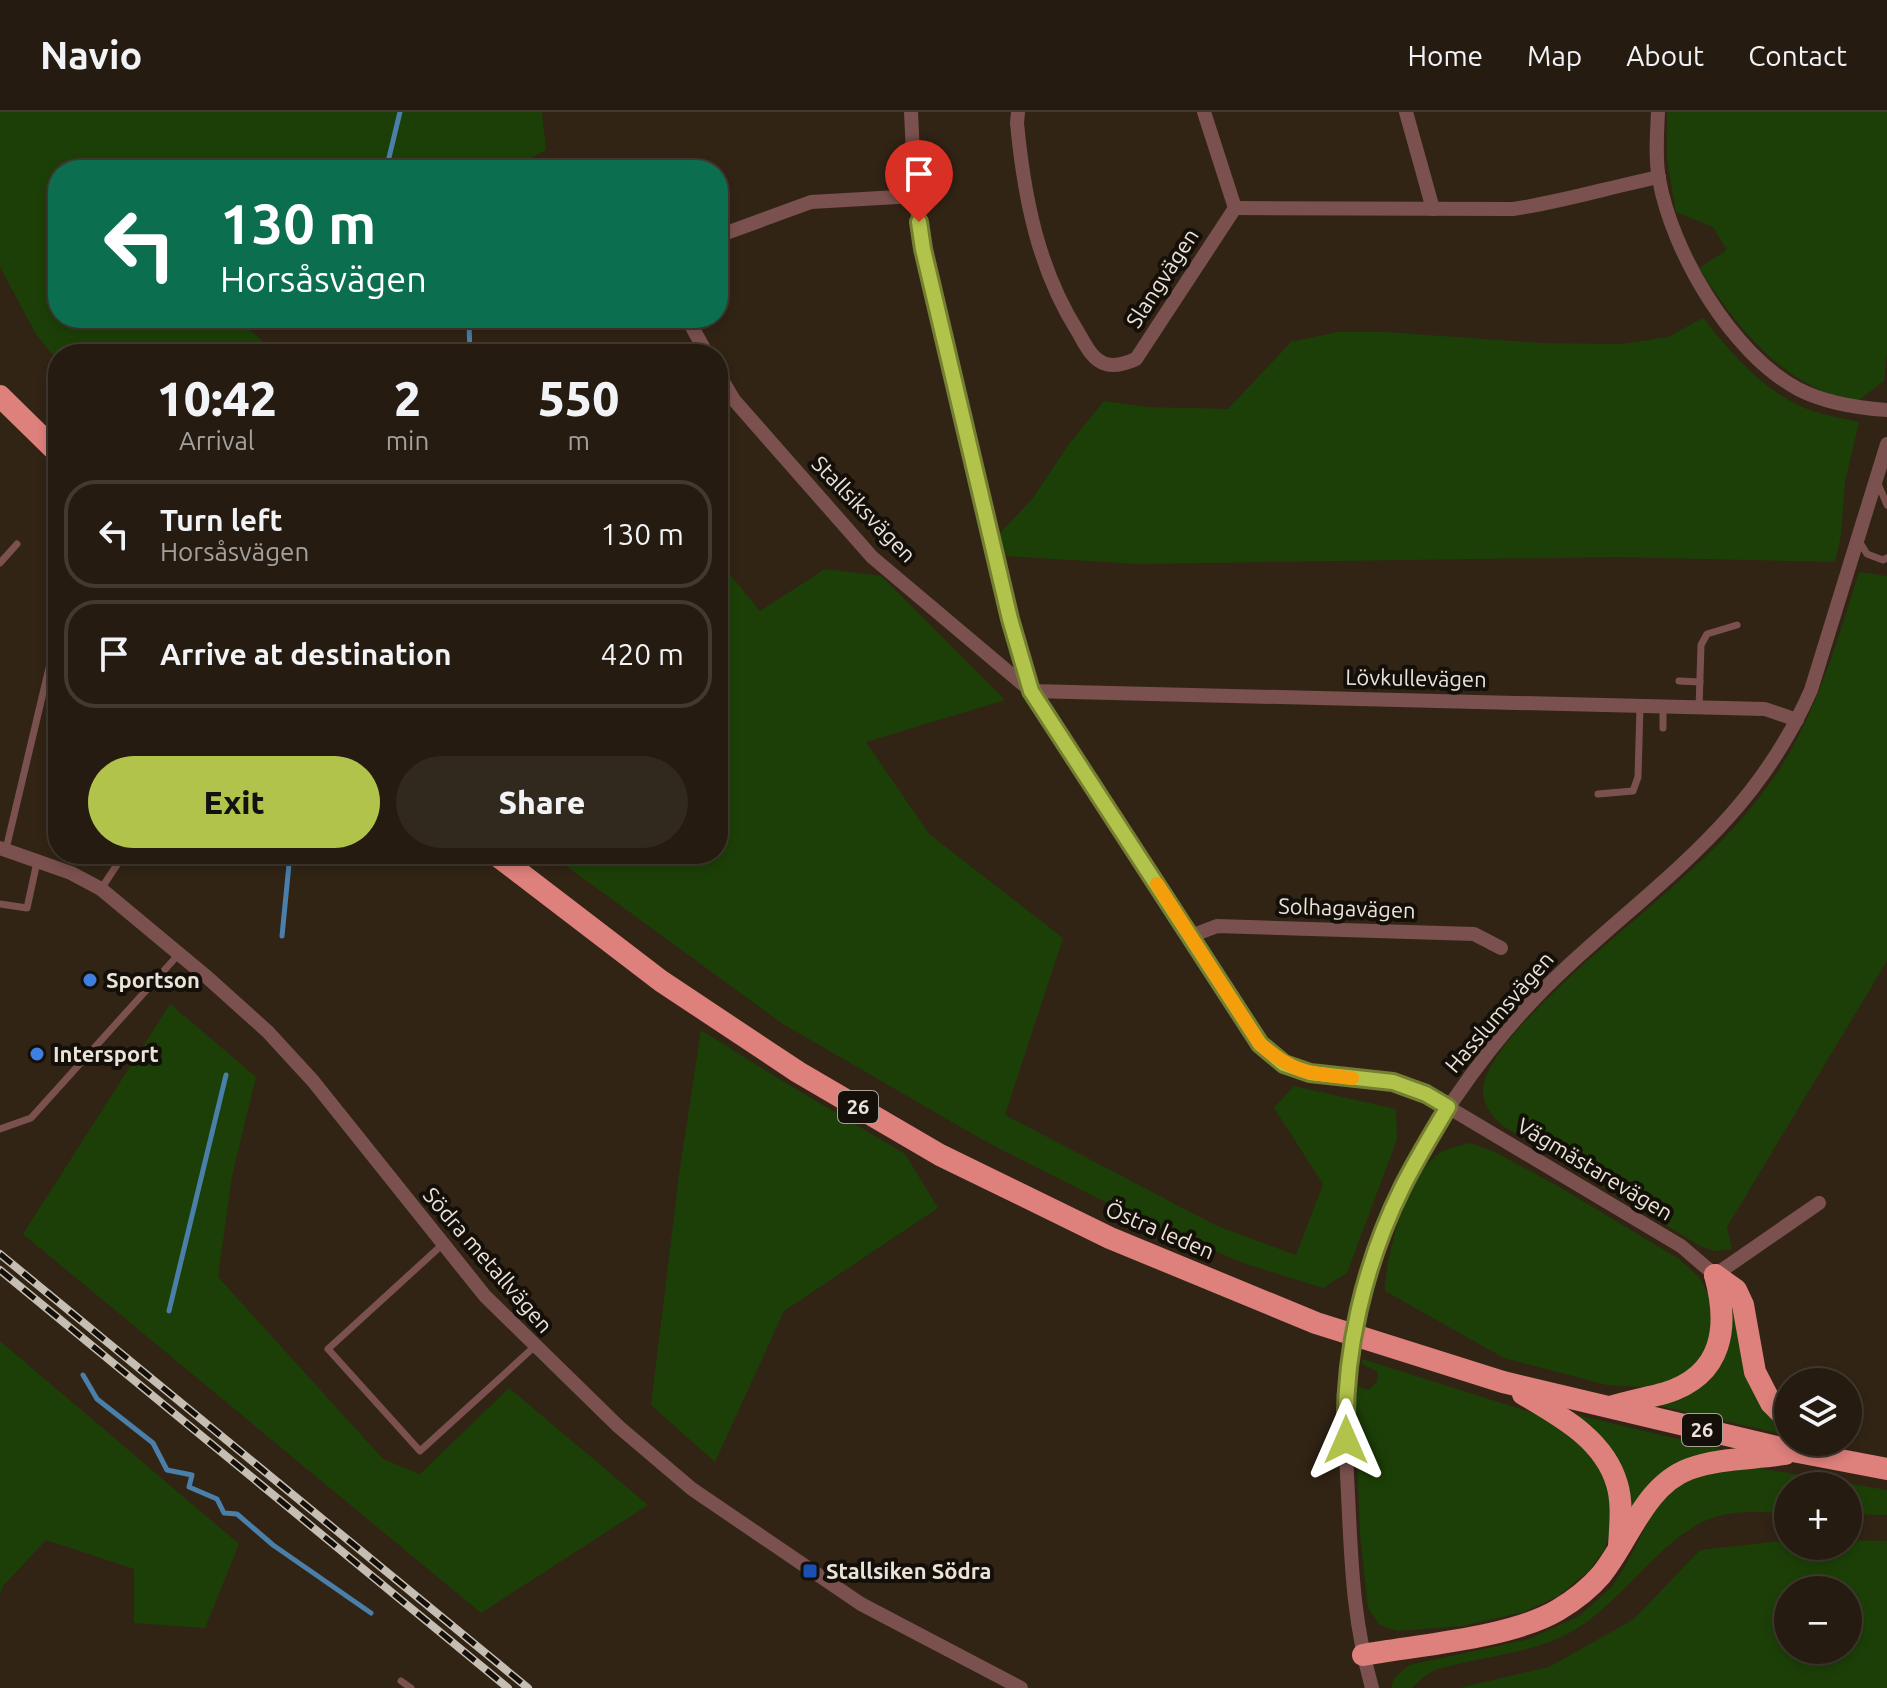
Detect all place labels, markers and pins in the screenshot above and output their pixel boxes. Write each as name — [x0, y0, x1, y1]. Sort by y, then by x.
pin — [885, 140, 953, 222]
place label: Sportson — [106, 967, 200, 992]
marker: Sportson — [81, 971, 99, 989]
place label: Intersport — [53, 1041, 159, 1066]
marker: Intersport — [28, 1045, 46, 1063]
place label: Stallsiken Södra — [826, 1558, 992, 1583]
marker: Stallsiken Södra — [801, 1562, 819, 1580]

